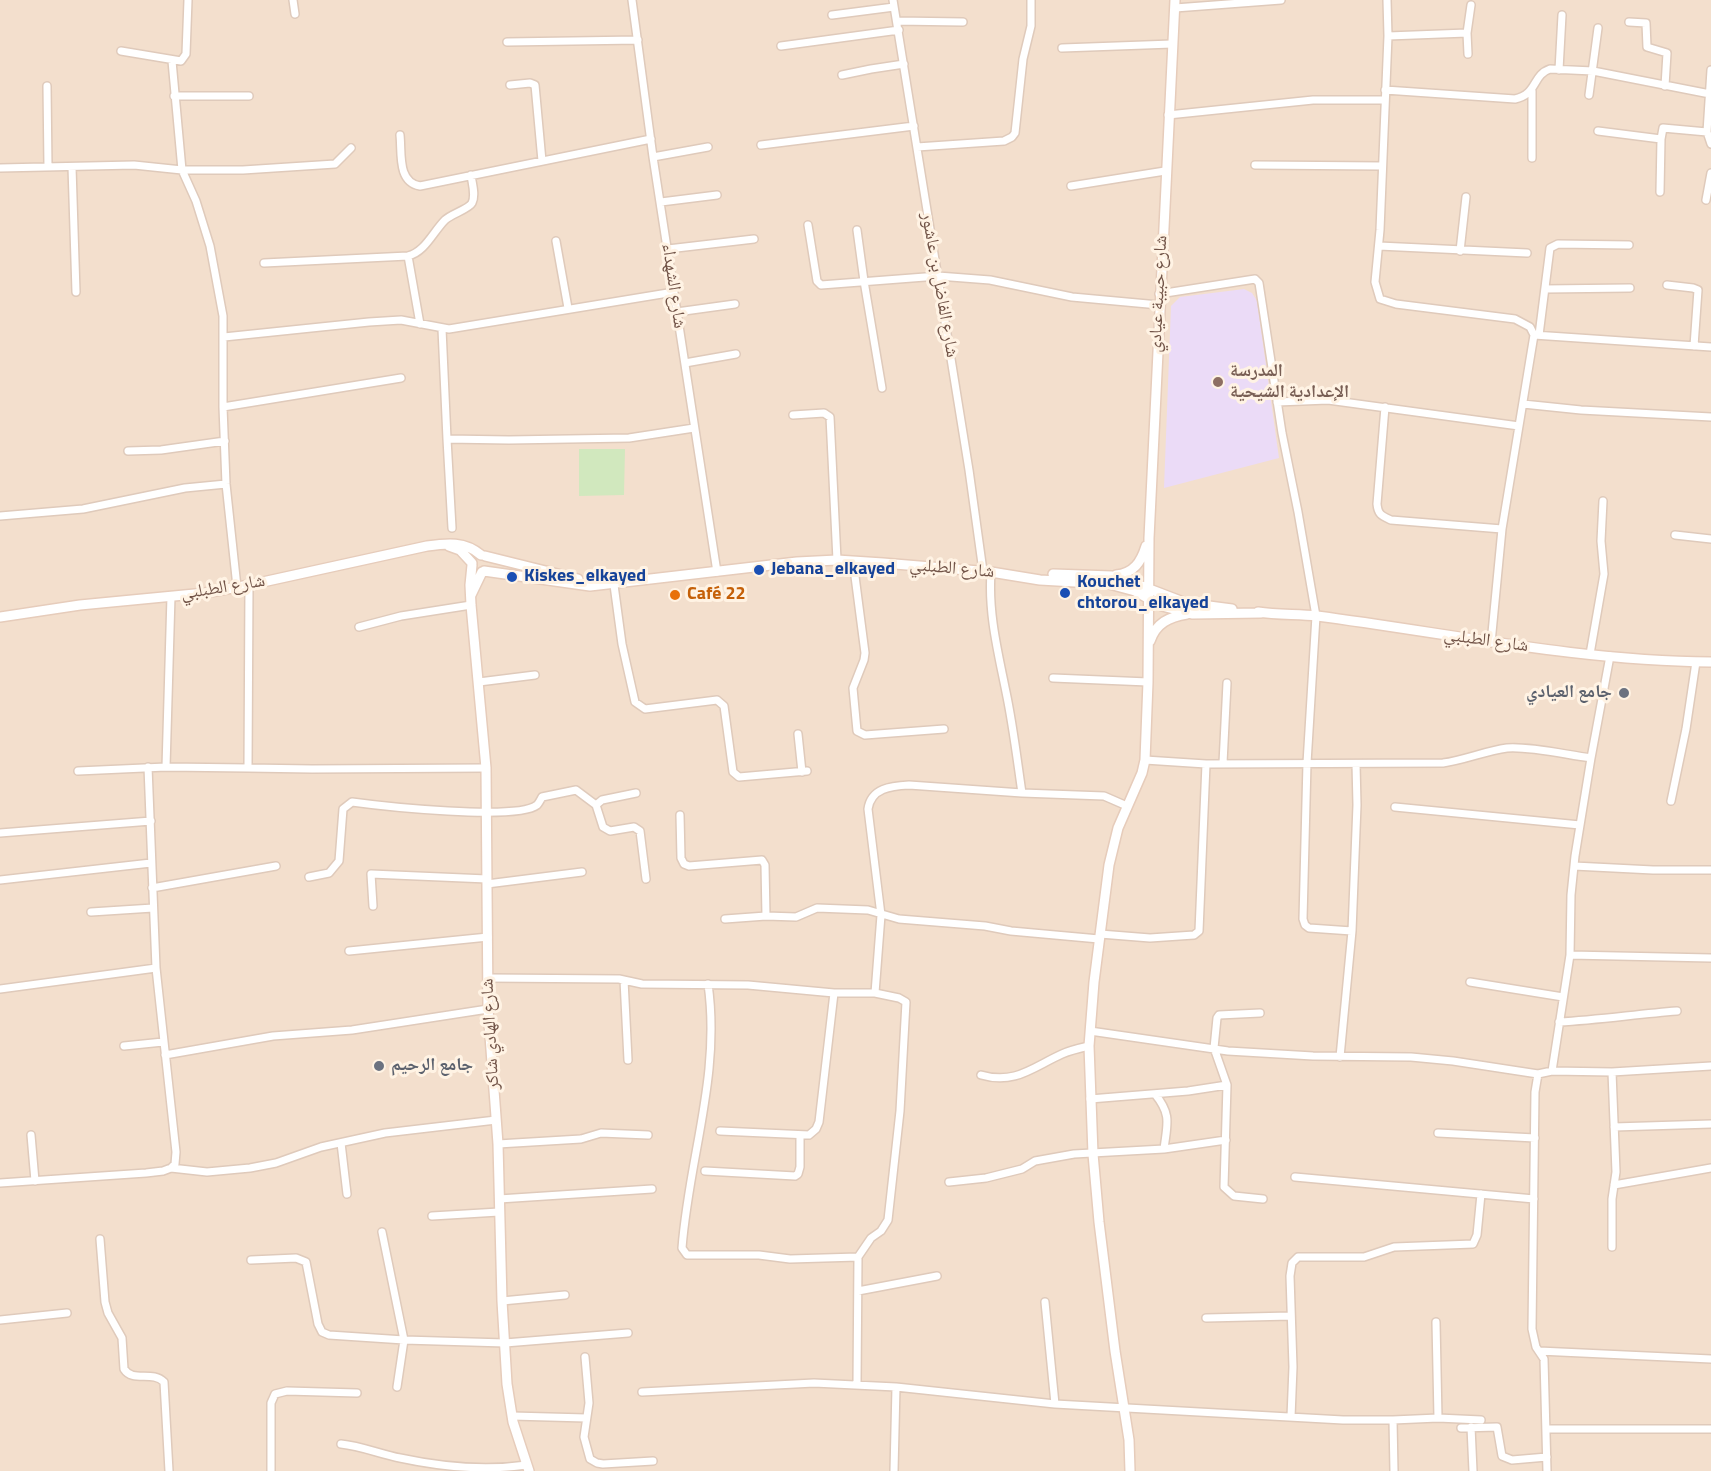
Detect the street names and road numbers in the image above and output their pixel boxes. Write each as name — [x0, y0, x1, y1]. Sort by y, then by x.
street label: شارع الفاضل بن عاشور — [916, 211, 962, 359]
street label: شارع حبيبة عيادي — [1145, 235, 1173, 353]
street label: شارع الشهداء — [656, 242, 690, 330]
street label: شارع الطبلبي — [909, 555, 995, 583]
street label: شارع الطبلبي — [179, 571, 267, 605]
street label: شارع الطبلبي — [1442, 624, 1530, 658]
street label: شارع الهادي شاكر — [477, 978, 505, 1090]

